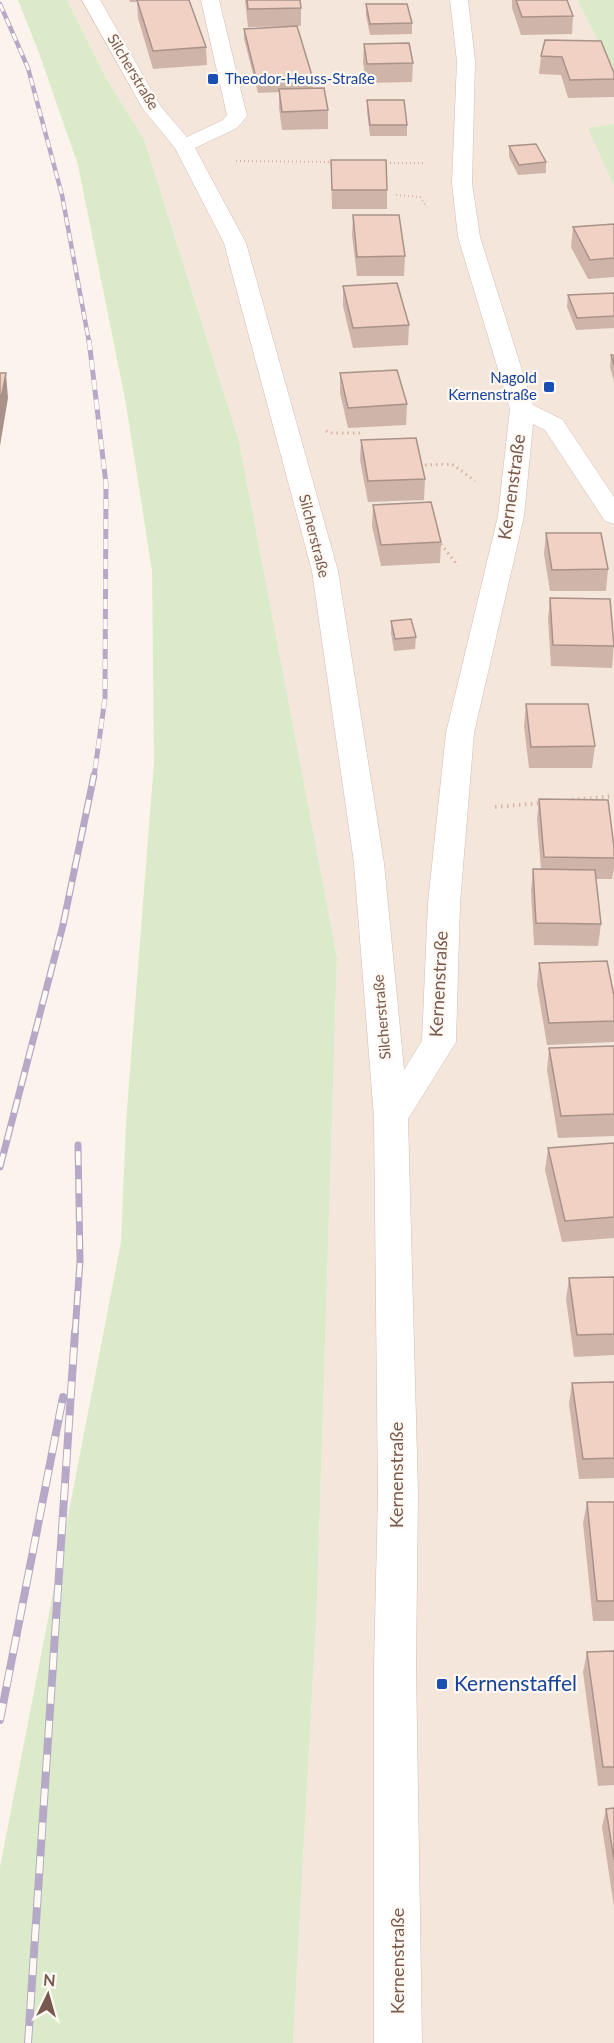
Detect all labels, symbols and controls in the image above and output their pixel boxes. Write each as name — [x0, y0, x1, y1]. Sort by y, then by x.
street label: Silcherstraße — [104, 30, 164, 113]
place label: Theodor-Heuss-Straße — [225, 69, 375, 87]
marker: Theodor-Heuss-Straße — [206, 72, 220, 86]
place label: Nagold Kernenstraße — [448, 368, 537, 403]
marker: Nagold Kernenstraße — [542, 380, 556, 394]
street label: Kernenstraße — [493, 433, 529, 541]
street label: Silcherstraße — [296, 492, 334, 579]
street label: Kernenstraße — [424, 930, 452, 1038]
street label: Silcherstraße — [368, 974, 394, 1060]
street label: Kernenstraße — [385, 1422, 407, 1528]
place label: Kernenstaffel — [454, 1670, 577, 1695]
marker: Kernenstaffel — [435, 1677, 449, 1691]
street label: Kernenstraße — [386, 1908, 408, 2014]
north arrow — [18, 1965, 78, 2025]
text: N — [42, 1970, 56, 1990]

